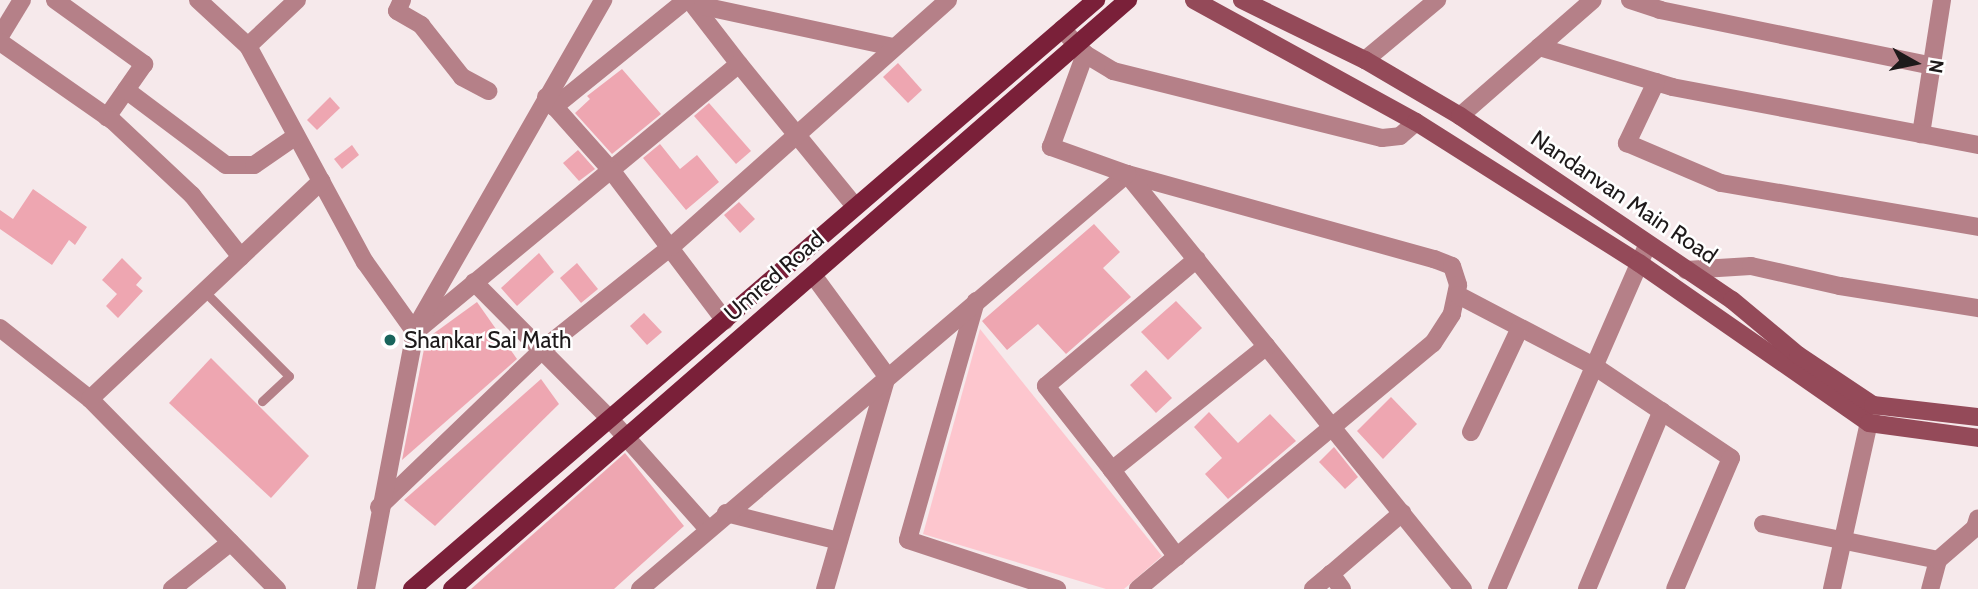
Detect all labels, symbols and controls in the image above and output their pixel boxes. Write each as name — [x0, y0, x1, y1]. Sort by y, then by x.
north arrow — [1880, 28, 1950, 98]
text: N — [1924, 58, 1949, 75]
street label: Nandanvan Main Road — [1526, 124, 1722, 270]
street label: Umred Road — [719, 225, 829, 327]
place label: Shankar Sai Math — [404, 326, 571, 354]
marker: Shankar Sai Math — [382, 332, 398, 348]

